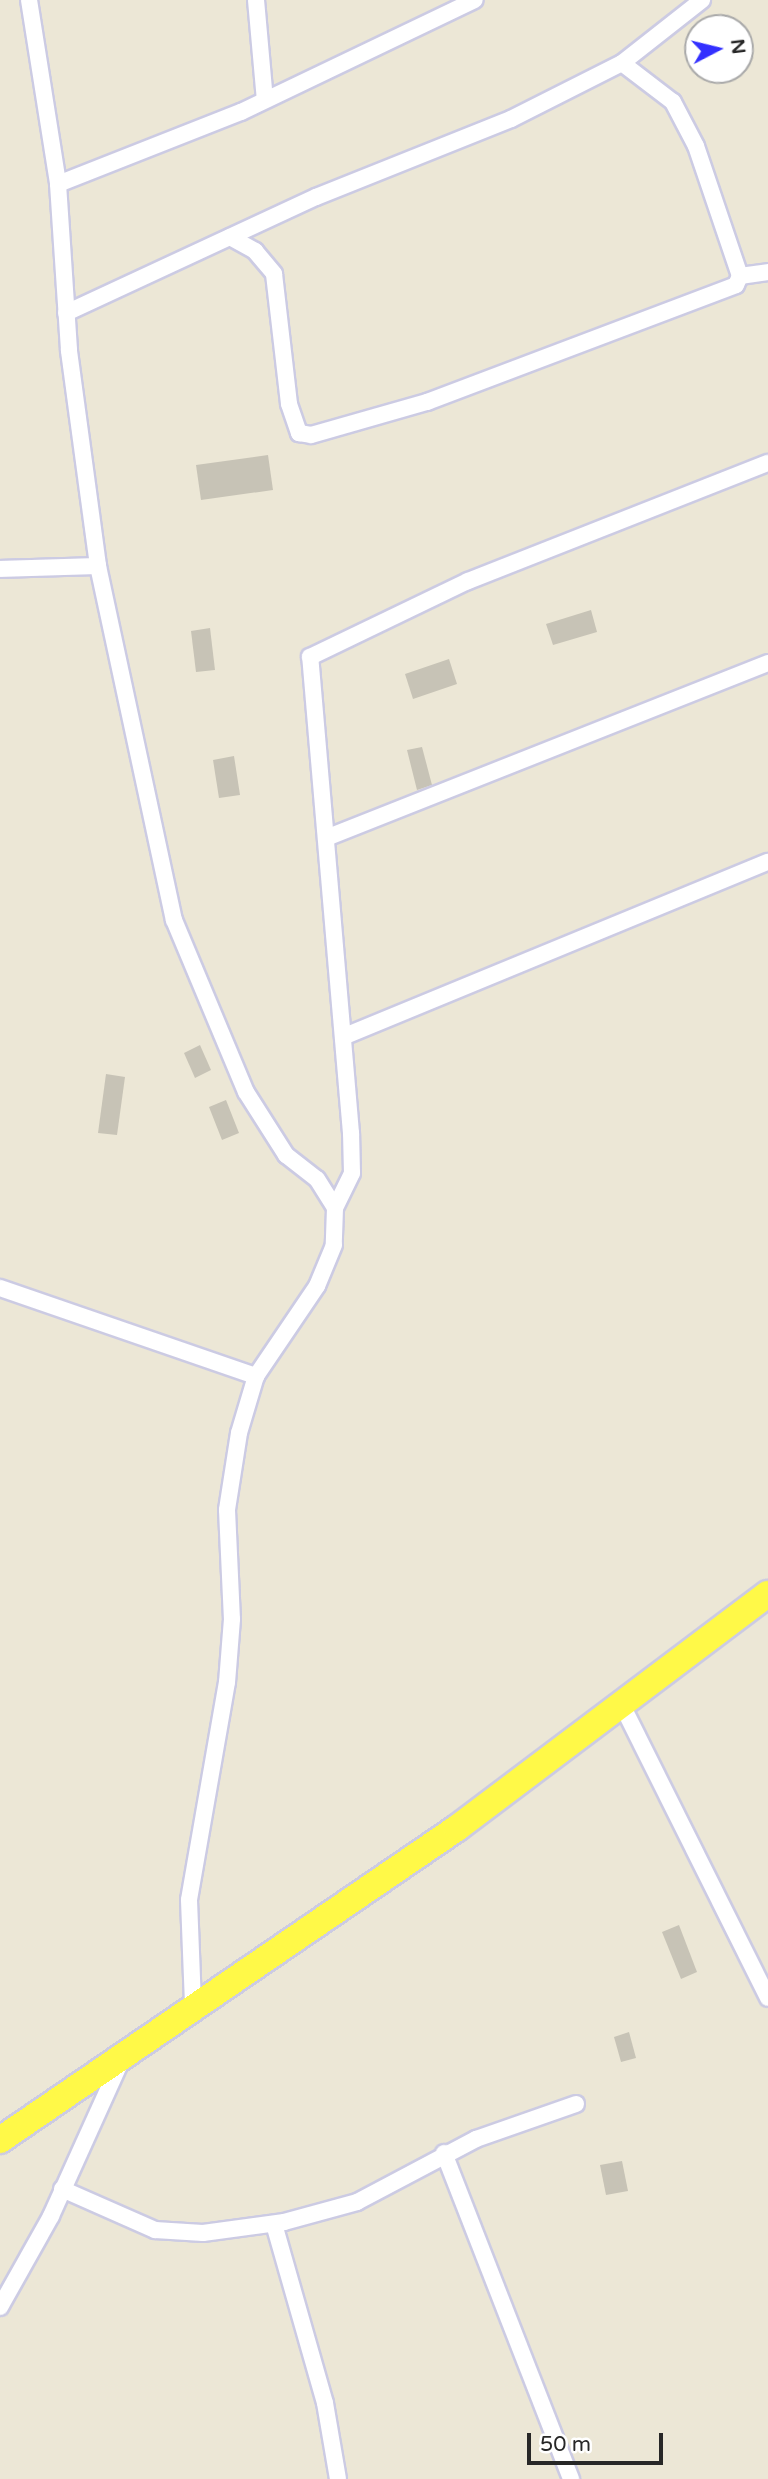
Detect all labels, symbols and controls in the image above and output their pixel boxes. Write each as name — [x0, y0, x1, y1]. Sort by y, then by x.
north arrow — [684, 14, 754, 84]
text: N — [726, 38, 750, 56]
scale bar — [530, 2420, 666, 2464]
text: 50 m — [540, 2432, 591, 2457]

